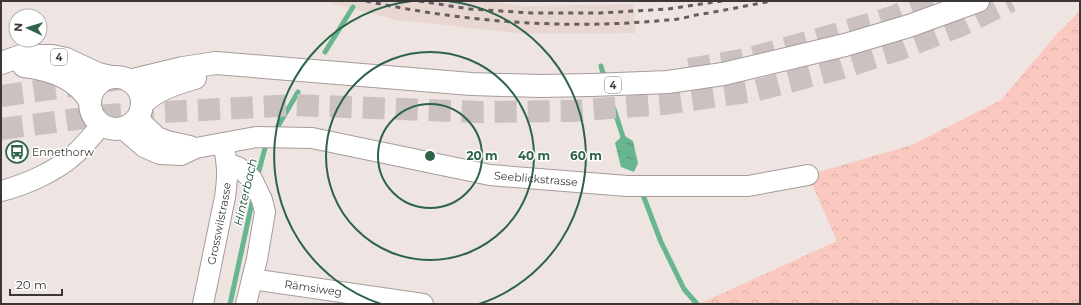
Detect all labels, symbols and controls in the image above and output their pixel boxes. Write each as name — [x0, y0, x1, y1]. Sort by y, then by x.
north arrow — [8, 8, 48, 48]
text: N — [11, 22, 25, 32]
road number: 4 — [51, 49, 67, 65]
road number: 4 — [605, 77, 621, 93]
bus stop icon: Ennethorw — [4, 139, 30, 165]
place label: Ennethorw — [32, 145, 94, 159]
text: 20 m — [466, 148, 498, 163]
text: 40 m — [518, 148, 550, 163]
text: 60 m — [570, 148, 602, 163]
centre of rings — [423, 149, 437, 163]
water label: Hinterbach — [230, 157, 260, 227]
street label: Seeblickstrasse — [494, 168, 579, 189]
street label: Grosswilstrasse — [204, 181, 234, 266]
scale bar — [10, 271, 62, 297]
text: 20 m — [16, 277, 47, 292]
street label: Rämsiweg — [284, 277, 343, 299]

